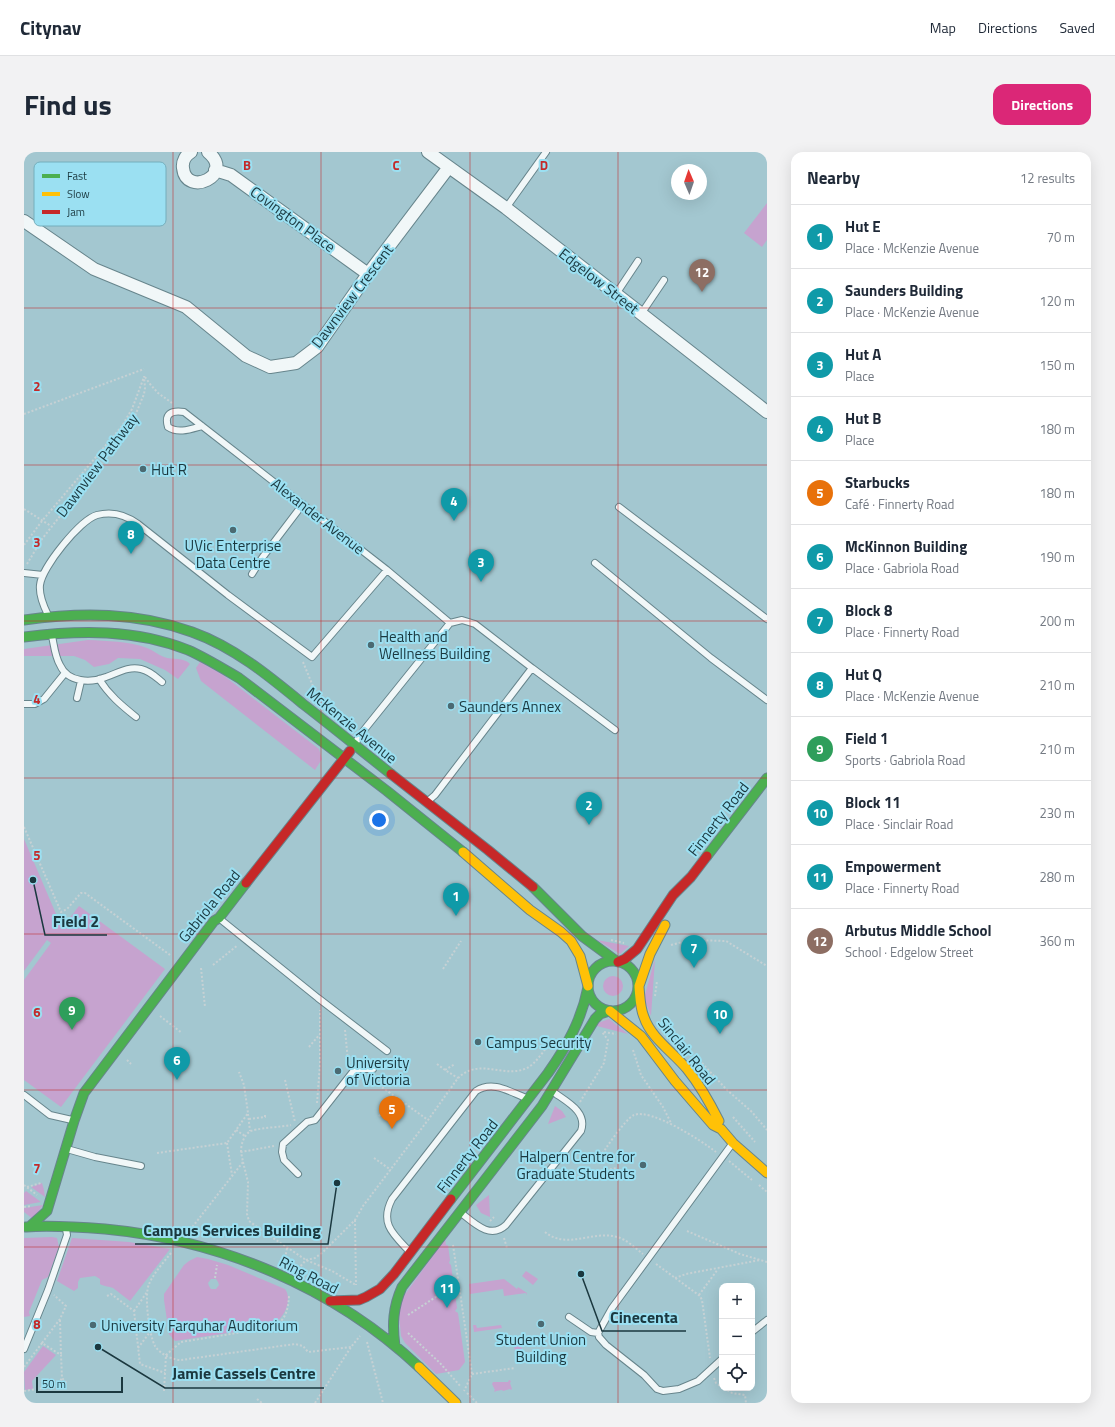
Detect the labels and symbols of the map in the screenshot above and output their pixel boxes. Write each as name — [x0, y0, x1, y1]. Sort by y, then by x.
text: B — [243, 155, 251, 175]
text: C — [392, 155, 400, 175]
text: D — [540, 155, 548, 175]
legend — [34, 162, 166, 226]
north arrow — [671, 164, 707, 200]
text: Fast — [67, 168, 87, 184]
street label: Covington Place — [246, 180, 340, 258]
text: Slow — [67, 186, 90, 202]
text: Jam — [67, 204, 85, 220]
street label: Dawnview Crescent — [305, 239, 399, 353]
street label: Edgelow Street — [554, 242, 645, 320]
pin: 12 — [689, 259, 715, 292]
text: 2 — [33, 376, 41, 396]
street label: Dawnview Pathway — [50, 408, 144, 522]
place label: Hut R — [151, 458, 187, 481]
marker: Hut R — [138, 464, 148, 474]
street label: Alexander Avenue — [266, 472, 370, 560]
pin: 4 — [441, 488, 467, 521]
pin: 8 — [118, 521, 144, 554]
marker: UVic Enterprise Data Centre — [228, 525, 238, 535]
text: 3 — [33, 532, 41, 552]
place label: UVic Enterprise Data Centre — [185, 534, 281, 574]
pin: 3 — [468, 549, 494, 582]
place label: Health and Wellness Building — [379, 625, 491, 665]
marker: Health and Wellness Building — [366, 640, 376, 650]
street label: McKenzie Avenue — [302, 681, 402, 769]
text: 4 — [33, 689, 41, 709]
place label: Saunders Annex — [459, 695, 561, 718]
marker: Saunders Annex — [446, 701, 456, 711]
street label: Finnerty Road — [682, 777, 754, 861]
pin: 2 — [576, 792, 602, 825]
your location — [369, 810, 389, 830]
text: 5 — [33, 845, 41, 865]
street label: Gabriola Road — [172, 865, 246, 947]
pin: 1 — [443, 883, 469, 916]
callout: Field 2 — [45, 907, 107, 935]
text: Field 2 — [53, 909, 99, 933]
pin: 7 — [681, 935, 707, 968]
pin: 9 — [59, 997, 85, 1030]
pin: 10 — [707, 1001, 733, 1034]
text: 6 — [33, 1002, 41, 1022]
street label: Sinclair Road — [652, 1012, 722, 1090]
place label: Campus Security — [486, 1031, 592, 1054]
marker: Campus Security — [473, 1037, 483, 1047]
pin: 6 — [164, 1047, 190, 1080]
place label: University of Victoria — [346, 1051, 410, 1091]
marker: University of Victoria — [333, 1066, 343, 1076]
pin: 5 — [379, 1096, 405, 1129]
street label: Finnerty Road — [431, 1114, 503, 1198]
place label: Halpern Centre for Graduate Students — [517, 1145, 635, 1185]
text: 7 — [33, 1158, 41, 1178]
marker: Halpern Centre for Graduate Students — [638, 1160, 648, 1170]
callout: Campus Services Building — [135, 1216, 328, 1244]
text: Campus Services Building — [143, 1218, 321, 1242]
street label: Ring Road — [275, 1250, 343, 1300]
pin: 11 — [434, 1275, 460, 1308]
callout: Cinecenta — [602, 1303, 686, 1331]
text: Cinecenta — [610, 1305, 678, 1329]
text: 8 — [33, 1314, 41, 1334]
place label: University Farquhar Auditorium — [101, 1314, 298, 1337]
marker: Student Union Building — [536, 1319, 546, 1329]
marker: University Farquhar Auditorium — [88, 1320, 98, 1330]
place label: Student Union Building — [496, 1328, 586, 1368]
callout: Jamie Cassels Centre — [165, 1360, 324, 1388]
text: Jamie Cassels Centre — [172, 1361, 316, 1385]
scale bar — [36, 1375, 123, 1394]

